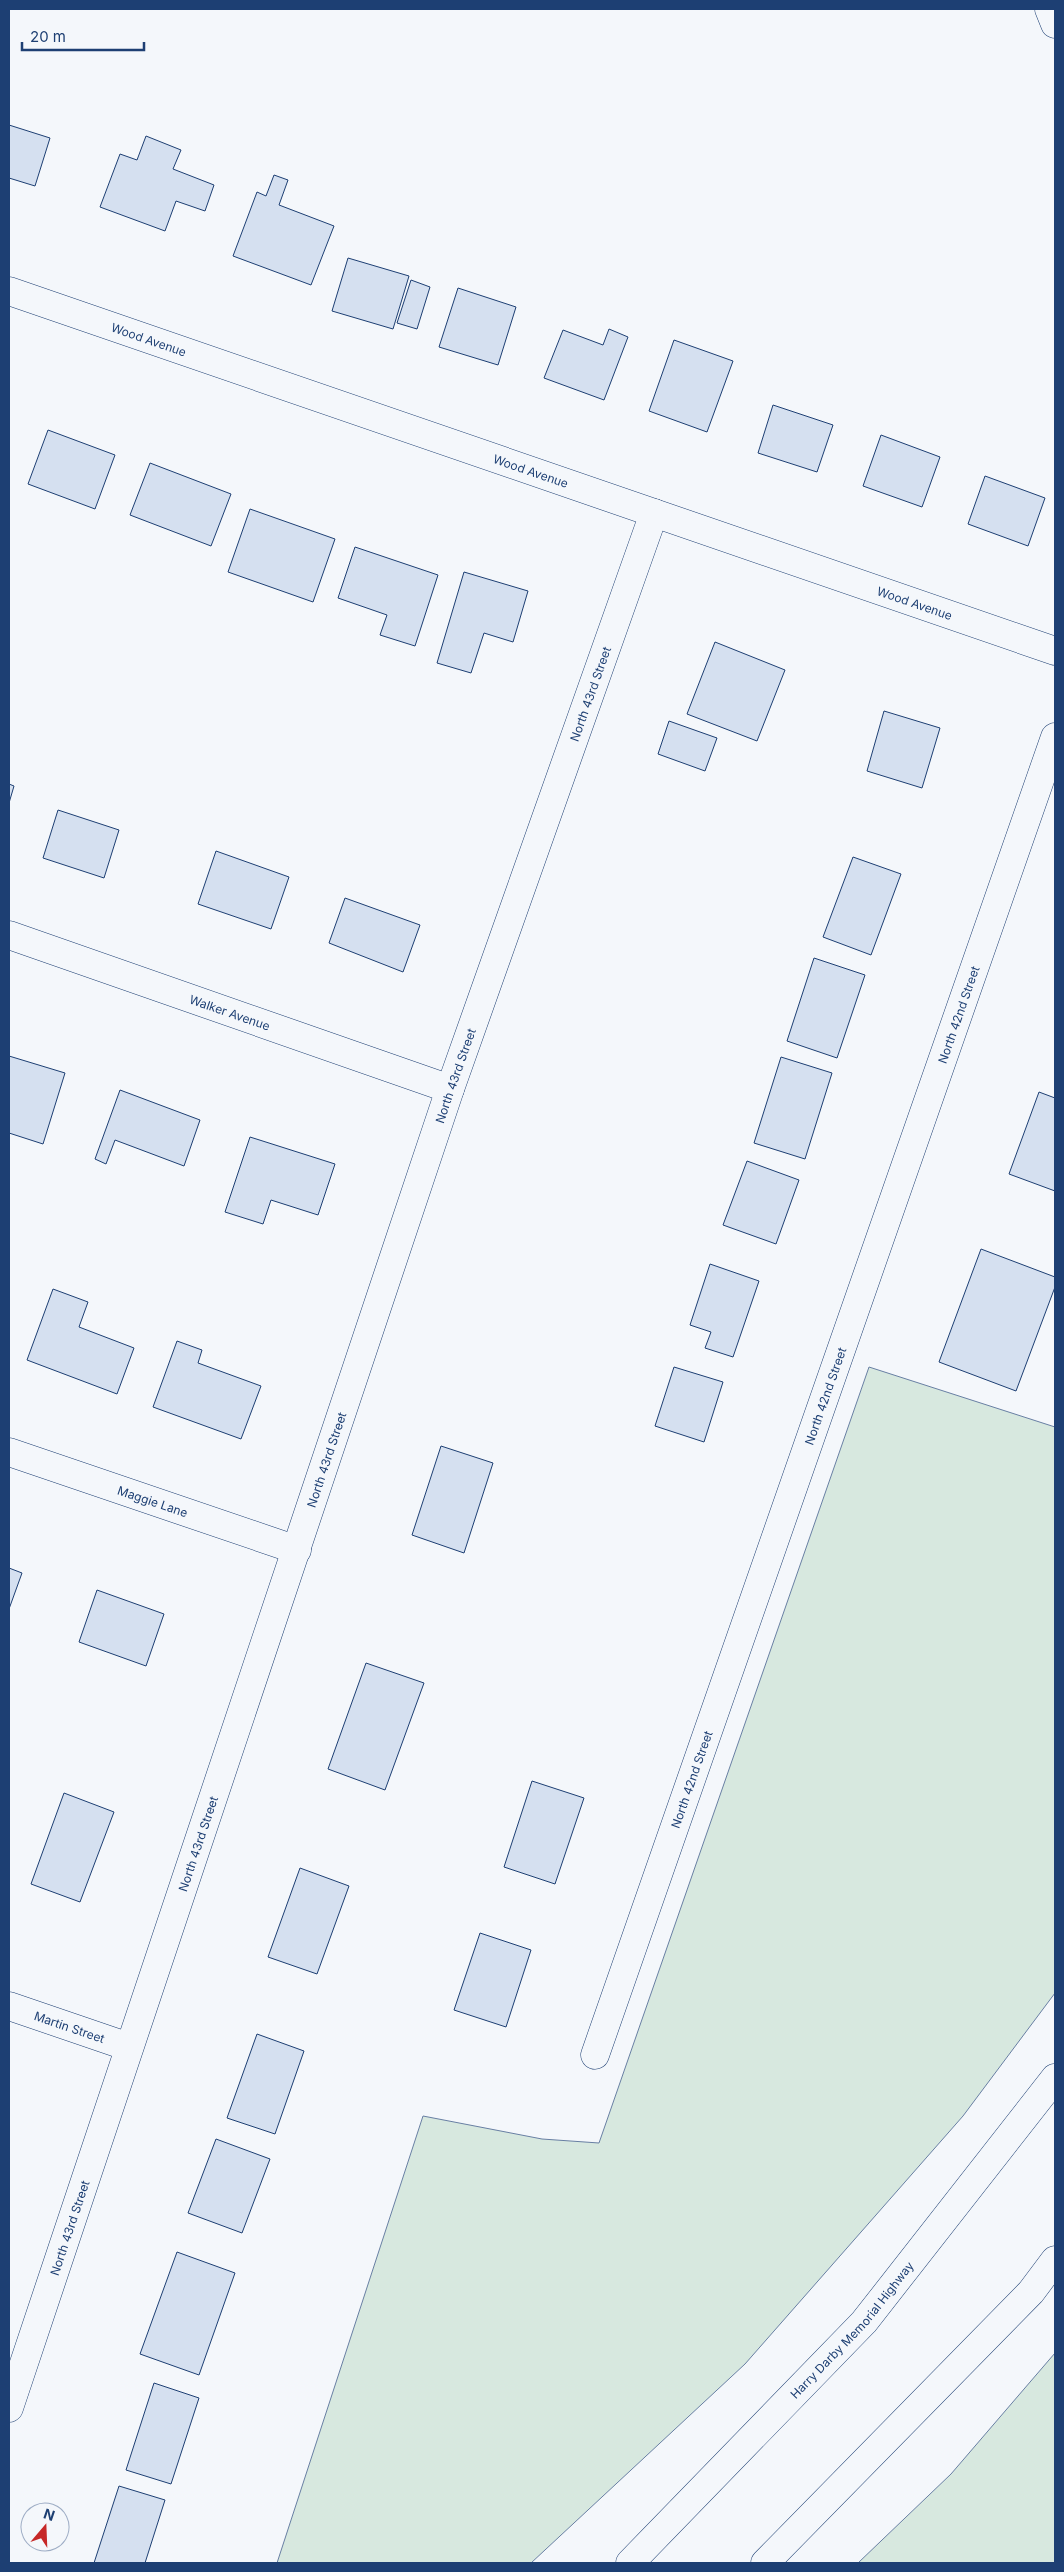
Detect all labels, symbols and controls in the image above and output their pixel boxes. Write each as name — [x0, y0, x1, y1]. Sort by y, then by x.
scale bar — [22, 20, 145, 52]
text: 20 m — [30, 27, 66, 46]
street label: Wood Avenue — [109, 319, 189, 359]
street label: Wood Avenue — [491, 451, 571, 491]
street label: Wood Avenue — [875, 583, 954, 623]
street label: North 43rd Street — [566, 644, 614, 743]
street label: North 42nd Street — [934, 964, 982, 1065]
street label: Walker Avenue — [188, 991, 272, 1033]
street label: North 43rd Street — [432, 1026, 478, 1125]
street label: North 42nd Street — [801, 1345, 849, 1447]
street label: North 43rd Street — [303, 1410, 349, 1509]
street label: Maggie Lane — [116, 1482, 190, 1520]
street label: North 42nd Street — [667, 1729, 715, 1830]
street label: North 43rd Street — [175, 1794, 221, 1893]
street label: Martin Street — [32, 2008, 107, 2046]
street label: North 43rd Street — [46, 2178, 92, 2277]
street label: Harry Darby Memorial Highway — [787, 2258, 916, 2401]
north arrow — [20, 2502, 70, 2552]
text: N — [42, 2504, 57, 2524]

